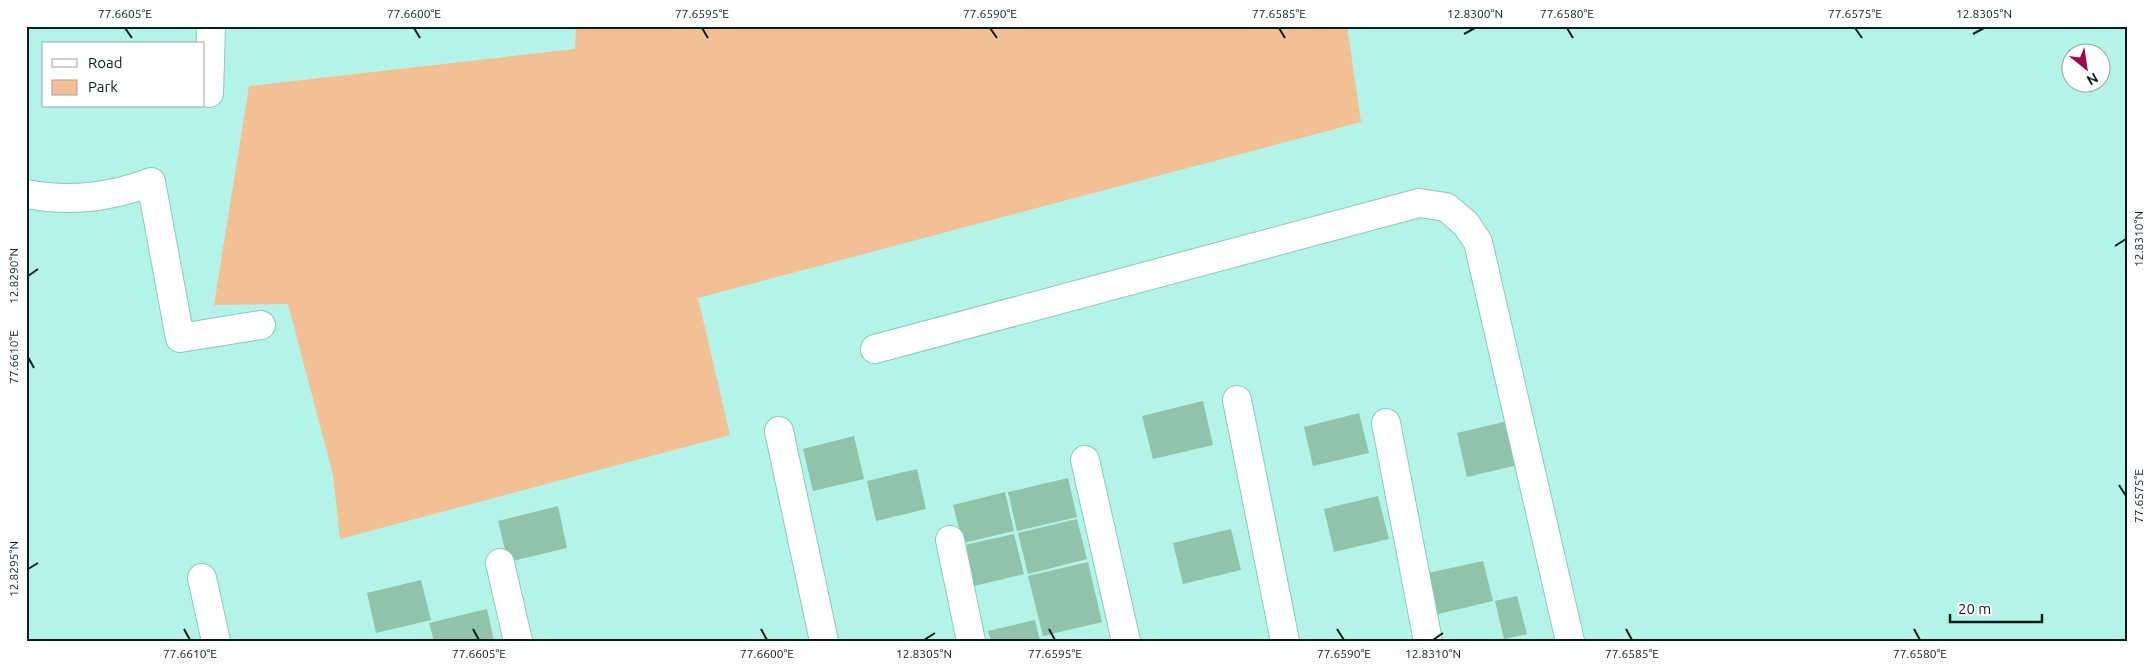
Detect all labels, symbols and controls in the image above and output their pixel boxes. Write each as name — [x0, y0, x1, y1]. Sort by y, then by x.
text: 77.6605°E — [98, 7, 152, 20]
text: 77.6600°E — [387, 7, 441, 20]
text: 77.6595°E — [675, 7, 729, 20]
text: 77.6590°E — [963, 7, 1017, 20]
text: 77.6585°E — [1252, 7, 1306, 20]
text: 12.8300°N — [1447, 7, 1503, 20]
text: 77.6580°E — [1540, 7, 1594, 20]
text: 77.6575°E — [1828, 7, 1882, 20]
text: 12.8305°N — [1956, 7, 2012, 20]
legend — [42, 42, 205, 108]
north arrow — [2060, 42, 2110, 92]
text: Road — [88, 54, 123, 71]
text: N — [2084, 70, 2101, 89]
text: Park — [88, 78, 118, 95]
text: 12.8310°N — [2132, 211, 2145, 267]
text: 12.8290°N — [7, 248, 20, 304]
text: 77.6610°E — [7, 330, 20, 384]
text: 77.6575°E — [2132, 469, 2145, 523]
text: 12.8295°N — [7, 541, 20, 597]
scale bar — [1950, 592, 2043, 624]
text: 20 m — [1958, 600, 1991, 617]
text: 77.6610°E — [163, 647, 217, 660]
text: 77.6605°E — [452, 647, 506, 660]
text: 77.6600°E — [740, 647, 794, 660]
text: 12.8305°N — [896, 647, 952, 660]
text: 77.6595°E — [1028, 647, 1082, 660]
text: 77.6590°E — [1317, 647, 1371, 660]
text: 12.8310°N — [1405, 647, 1461, 660]
text: 77.6585°E — [1605, 647, 1659, 660]
text: 77.6580°E — [1893, 647, 1947, 660]

